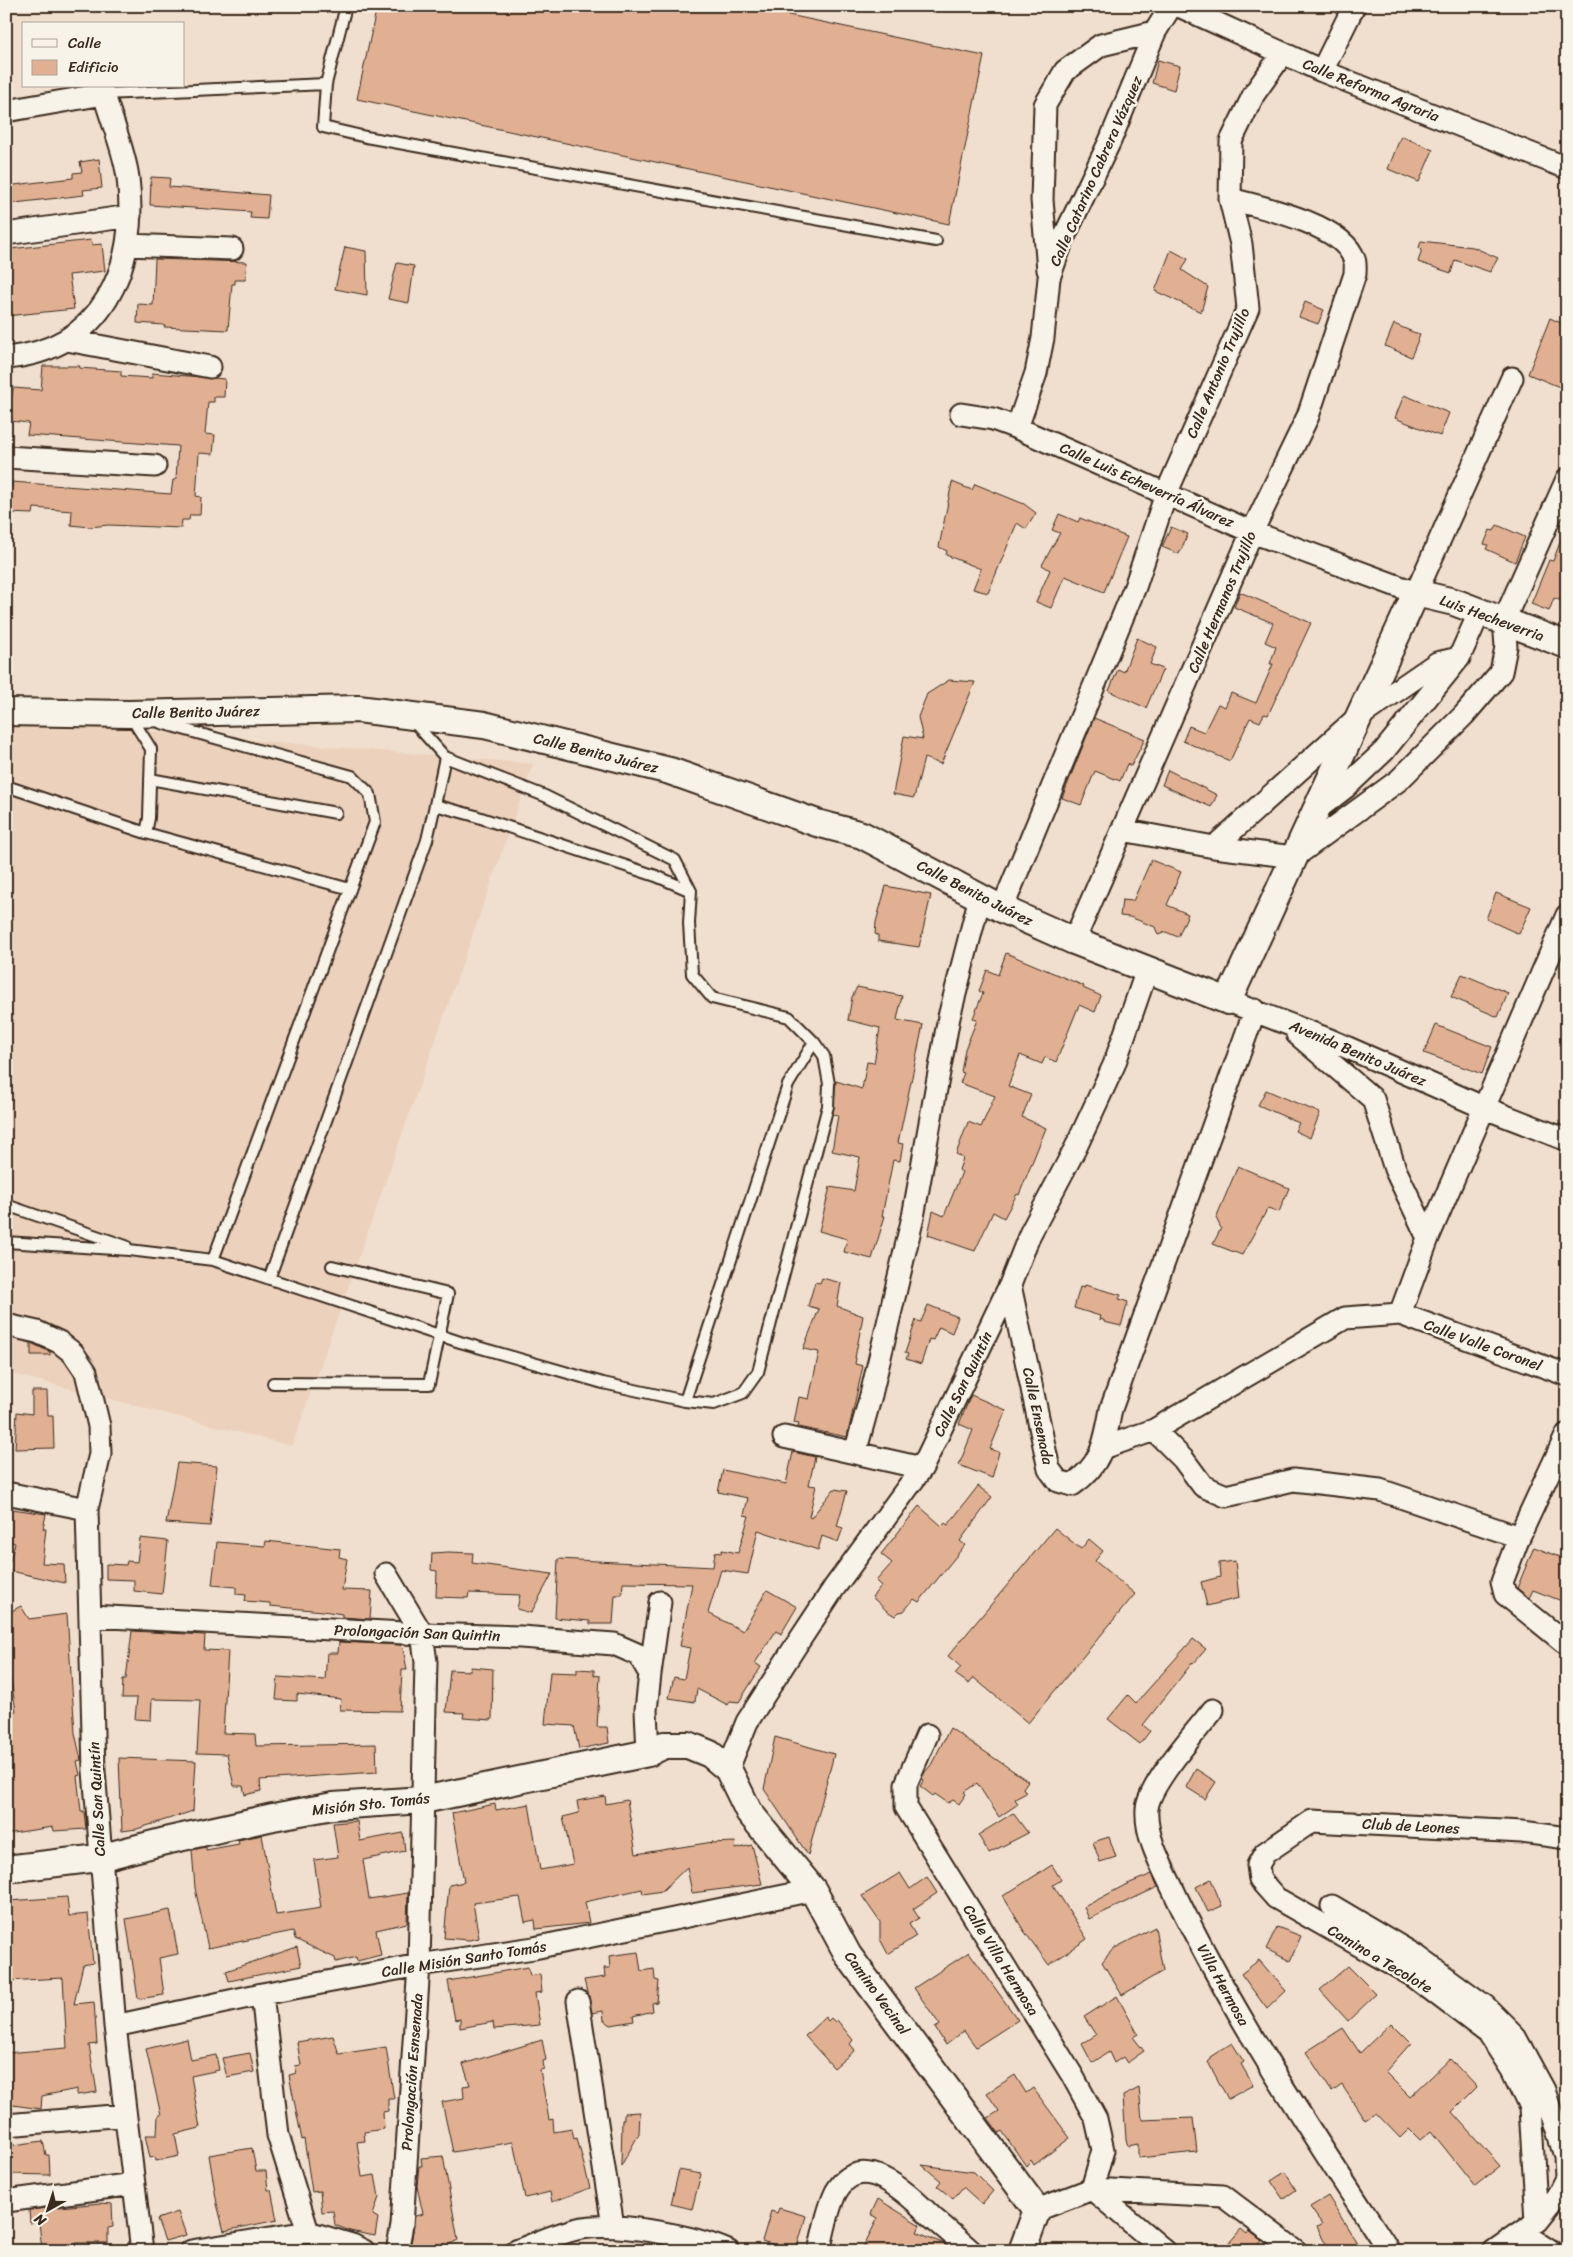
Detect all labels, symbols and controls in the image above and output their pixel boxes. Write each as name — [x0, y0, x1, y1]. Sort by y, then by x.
legend — [22, 22, 185, 88]
text: Calle — [68, 30, 101, 56]
street label: Calle Reforma Agraria — [1299, 51, 1444, 129]
text: Edificio — [68, 54, 119, 80]
street label: Calle Catarino Cabrera Vázquez — [1042, 71, 1150, 271]
street label: Calle Antonio Trujillo — [1179, 303, 1257, 442]
street label: Calle Luis Echeverría Álvarez — [1055, 435, 1239, 536]
street label: Calle Hermanos Trujillo — [1180, 527, 1264, 677]
street label: Luis Hecheverria — [1436, 587, 1548, 649]
street label: Calle Benito Juárez — [132, 698, 261, 726]
street label: Calle Benito Juárez — [531, 725, 662, 781]
street label: Calle Benito Juárez — [912, 852, 1039, 934]
street label: Avenida Benito Juárez — [1284, 1012, 1432, 1094]
street label: Calle Valle Coronel — [1420, 1312, 1546, 1379]
street label: Calle San Quintín — [926, 1327, 1000, 1441]
street label: Calle Ensenada — [1015, 1365, 1061, 1467]
street label: Prolongación San Quintin — [333, 1617, 501, 1649]
street label: Calle San Quintín — [81, 1741, 113, 1857]
street label: Misión Sto. Tomás — [311, 1785, 431, 1823]
street label: Club de Leones — [1362, 1810, 1460, 1842]
street label: Calle Villa Hermosa — [956, 1899, 1046, 2022]
street label: Camino a Tecolote — [1322, 1917, 1438, 2001]
street label: Calle Misión Santo Tomás — [380, 1933, 548, 1985]
street label: Villa Hermosa — [1190, 1939, 1257, 2031]
street label: Camino Vecinal — [837, 1945, 917, 2041]
street label: Prolongación Esnsenada — [394, 1992, 430, 2151]
north arrow — [22, 2184, 72, 2234]
text: N — [28, 2207, 53, 2233]

